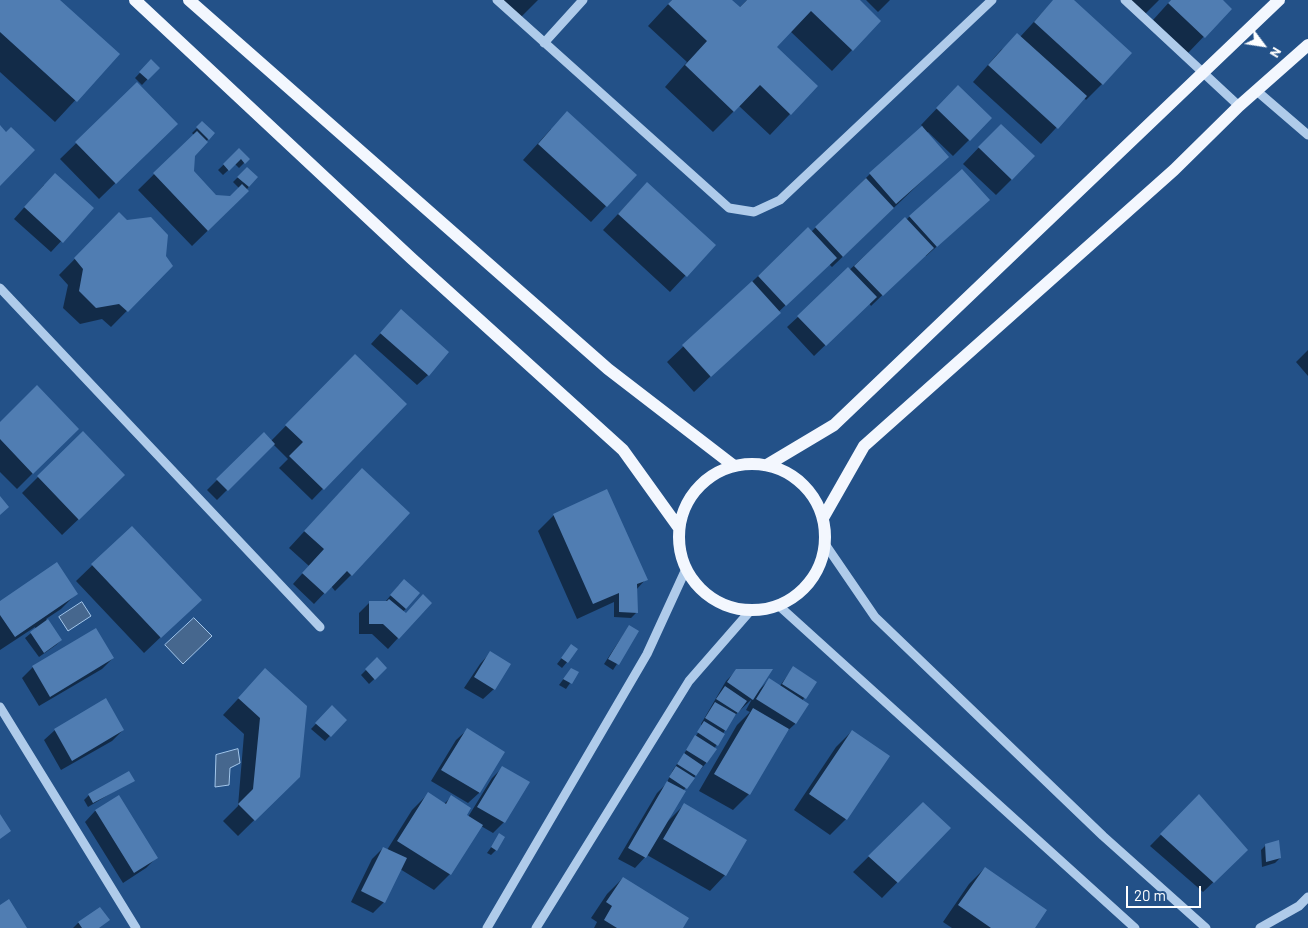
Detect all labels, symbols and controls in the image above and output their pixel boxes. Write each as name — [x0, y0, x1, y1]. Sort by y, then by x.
north arrow — [1238, 20, 1288, 70]
text: N — [1267, 45, 1286, 61]
scale bar — [1128, 876, 1203, 908]
text: 20 m — [1134, 886, 1166, 904]

